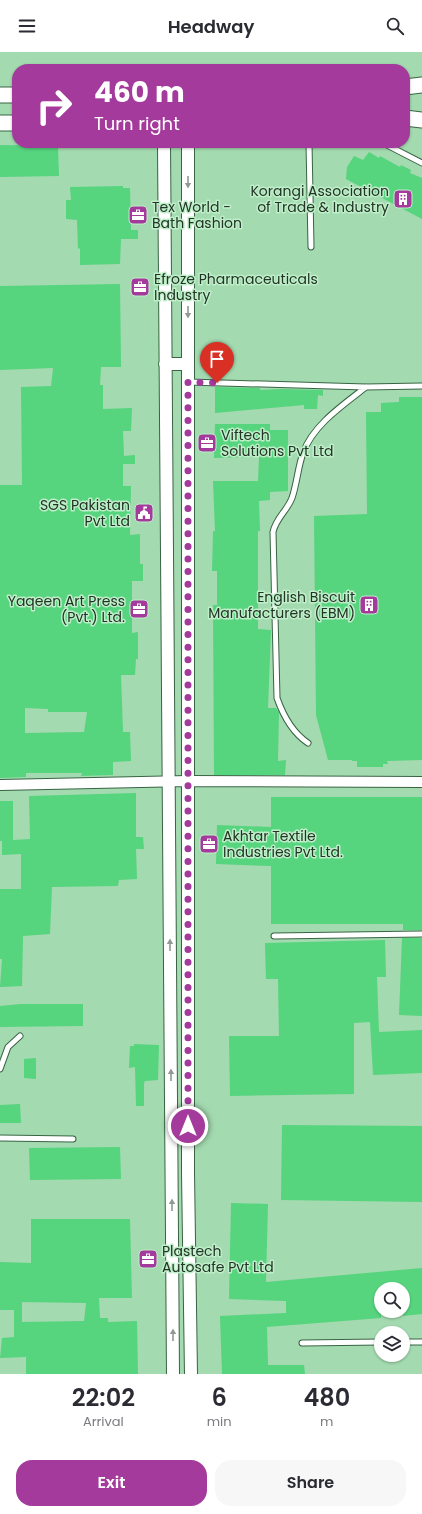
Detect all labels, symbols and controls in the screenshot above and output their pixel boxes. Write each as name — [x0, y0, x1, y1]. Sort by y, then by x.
text: Headway — [168, 14, 254, 39]
icon: menu — [16, 15, 38, 37]
icon: search — [384, 15, 406, 37]
text: 460 m — [94, 73, 185, 112]
icon: right — [28, 80, 80, 132]
text: Turn right — [94, 111, 180, 136]
one-way arrow — [185, 176, 191, 189]
place label: Korangi Association of Trade & Industry — [250, 181, 389, 217]
building icon: Korangi Association of Trade & Industry — [392, 188, 414, 210]
place label: Tex World - Bath Fashion — [152, 197, 242, 233]
office icon: Tex World - Bath Fashion — [127, 204, 149, 226]
place label: Efroze Pharmaceuticals Industry — [154, 269, 318, 305]
office icon: Efroze Pharmaceuticals Industry — [129, 276, 151, 298]
one-way arrow — [185, 306, 191, 319]
pin — [200, 342, 234, 383]
icon: arrive — [206, 348, 228, 370]
place label: Viftech Solutions Pvt Ltd — [221, 425, 334, 461]
office icon: Viftech Solutions Pvt Ltd — [196, 432, 218, 454]
place label: SGS Pakistan Pvt Ltd — [40, 495, 130, 531]
public building icon: SGS Pakistan Pvt Ltd — [133, 502, 155, 524]
place label: English Biscuit Manufacturers (EBM) — [208, 587, 355, 623]
place label: Yaqeen Art Press (Pvt.) Ltd. — [8, 591, 125, 627]
building icon: English Biscuit Manufacturers (EBM) — [358, 594, 380, 616]
office icon: Yaqeen Art Press (Pvt.) Ltd. — [128, 598, 150, 620]
place label: Akhtar Textile Industries Pvt Ltd. — [223, 826, 343, 862]
office icon: Akhtar Textile Industries Pvt Ltd. — [198, 833, 220, 855]
one-way arrow — [167, 938, 173, 951]
one-way arrow — [168, 1068, 174, 1081]
position arrow — [167, 1105, 209, 1147]
one-way arrow — [169, 1198, 175, 1211]
place label: Plastech Autosafe Pvt Ltd — [162, 1241, 274, 1277]
office icon: Plastech Autosafe Pvt Ltd — [137, 1248, 159, 1270]
map controls — [374, 1282, 410, 1362]
button: search — [374, 1282, 410, 1318]
button: layers — [374, 1326, 410, 1362]
one-way arrow — [170, 1328, 176, 1341]
text: 22:02 — [72, 1381, 135, 1414]
text: 6 — [211, 1381, 227, 1414]
text: 480 — [303, 1381, 350, 1414]
text: Arrival — [83, 1412, 124, 1431]
text: min — [207, 1412, 232, 1431]
text: m — [320, 1412, 333, 1431]
button: Exit — [16, 1460, 207, 1506]
button: Share — [215, 1460, 406, 1506]

